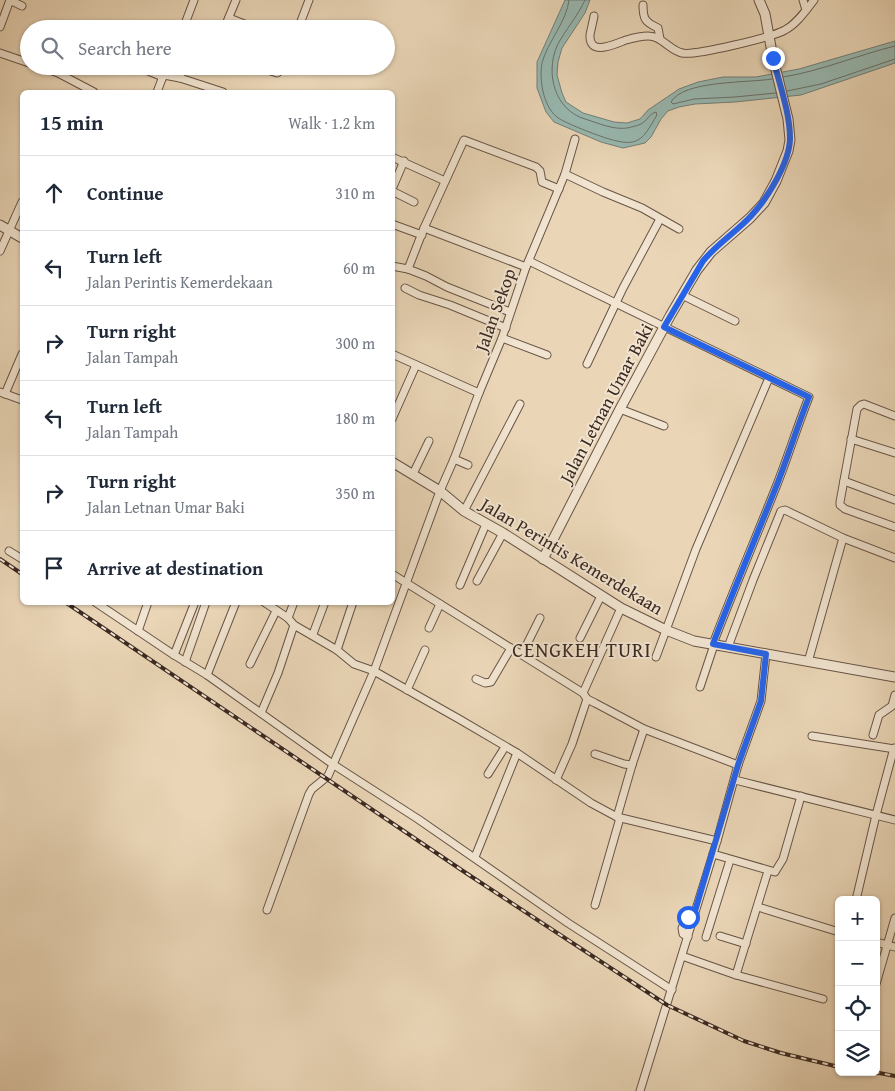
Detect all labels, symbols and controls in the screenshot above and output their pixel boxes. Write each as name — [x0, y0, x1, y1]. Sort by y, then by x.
search box — [20, 20, 395, 75]
icon: search — [38, 34, 66, 62]
text: Search here — [78, 34, 172, 62]
route end — [762, 47, 785, 70]
text: 15 min — [40, 107, 103, 138]
text: Walk · 1.2 km — [288, 111, 375, 135]
icon: ahead — [40, 179, 68, 207]
text: Continue — [87, 179, 164, 207]
text: 310 m — [335, 181, 375, 205]
text: Turn left — [87, 242, 162, 270]
icon: left — [40, 254, 68, 282]
text: 60 m — [343, 256, 375, 280]
street label: Jalan Sekop — [467, 264, 523, 357]
text: Jalan Perintis Kemerdekaan — [87, 270, 273, 294]
text: Turn right — [87, 317, 176, 345]
street label: Jalan Letnan Umar Baki — [551, 318, 660, 489]
icon: right — [40, 329, 68, 357]
text: 300 m — [335, 331, 375, 355]
text: Jalan Tampah — [87, 345, 178, 369]
text: Turn left — [87, 392, 162, 420]
icon: left — [40, 404, 68, 432]
text: 180 m — [335, 406, 375, 430]
text: Jalan Tampah — [87, 420, 178, 444]
text: Turn right — [87, 467, 176, 495]
icon: right — [40, 479, 68, 507]
text: 350 m — [335, 481, 375, 505]
street label: Jalan Perintis Kemerdekaan — [474, 490, 668, 621]
text: Jalan Letnan Umar Baki — [87, 495, 245, 519]
icon: arrive — [40, 554, 68, 582]
text: Arrive at destination — [87, 554, 263, 582]
district label: CENGKEH TURI — [512, 635, 652, 664]
map controls — [835, 896, 880, 1076]
button: + — [835, 896, 880, 941]
route start — [677, 906, 700, 929]
button: − — [835, 941, 880, 986]
button: locate — [835, 986, 880, 1031]
button: layers — [835, 1031, 880, 1076]

